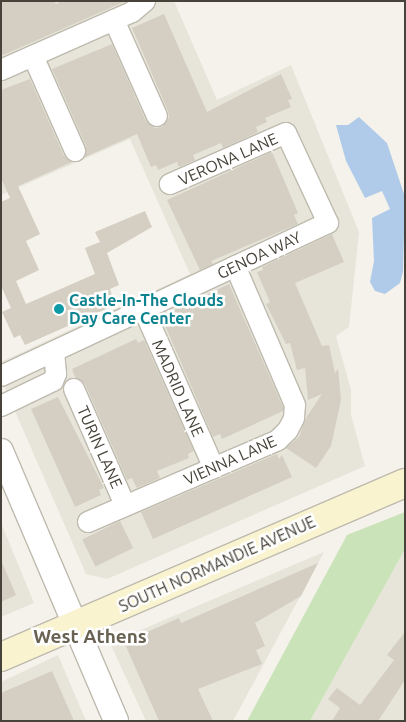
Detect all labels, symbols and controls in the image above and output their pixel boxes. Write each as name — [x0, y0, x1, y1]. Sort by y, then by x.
street label: VERONA LANE — [176, 129, 280, 189]
street label: GENOA WAY — [214, 227, 304, 283]
place label: Castle-In-The Clouds Day Care Center — [69, 290, 224, 328]
marker: Castle-In-The Clouds Day Care Center — [53, 303, 65, 315]
street label: MADRID LANE — [148, 337, 208, 439]
street label: TURIN LANE — [73, 403, 127, 491]
street label: VIENNA LANE — [181, 431, 279, 489]
street label: SOUTH NORMANDIE AVENUE — [116, 512, 318, 616]
district label: West Athens — [33, 626, 147, 648]

